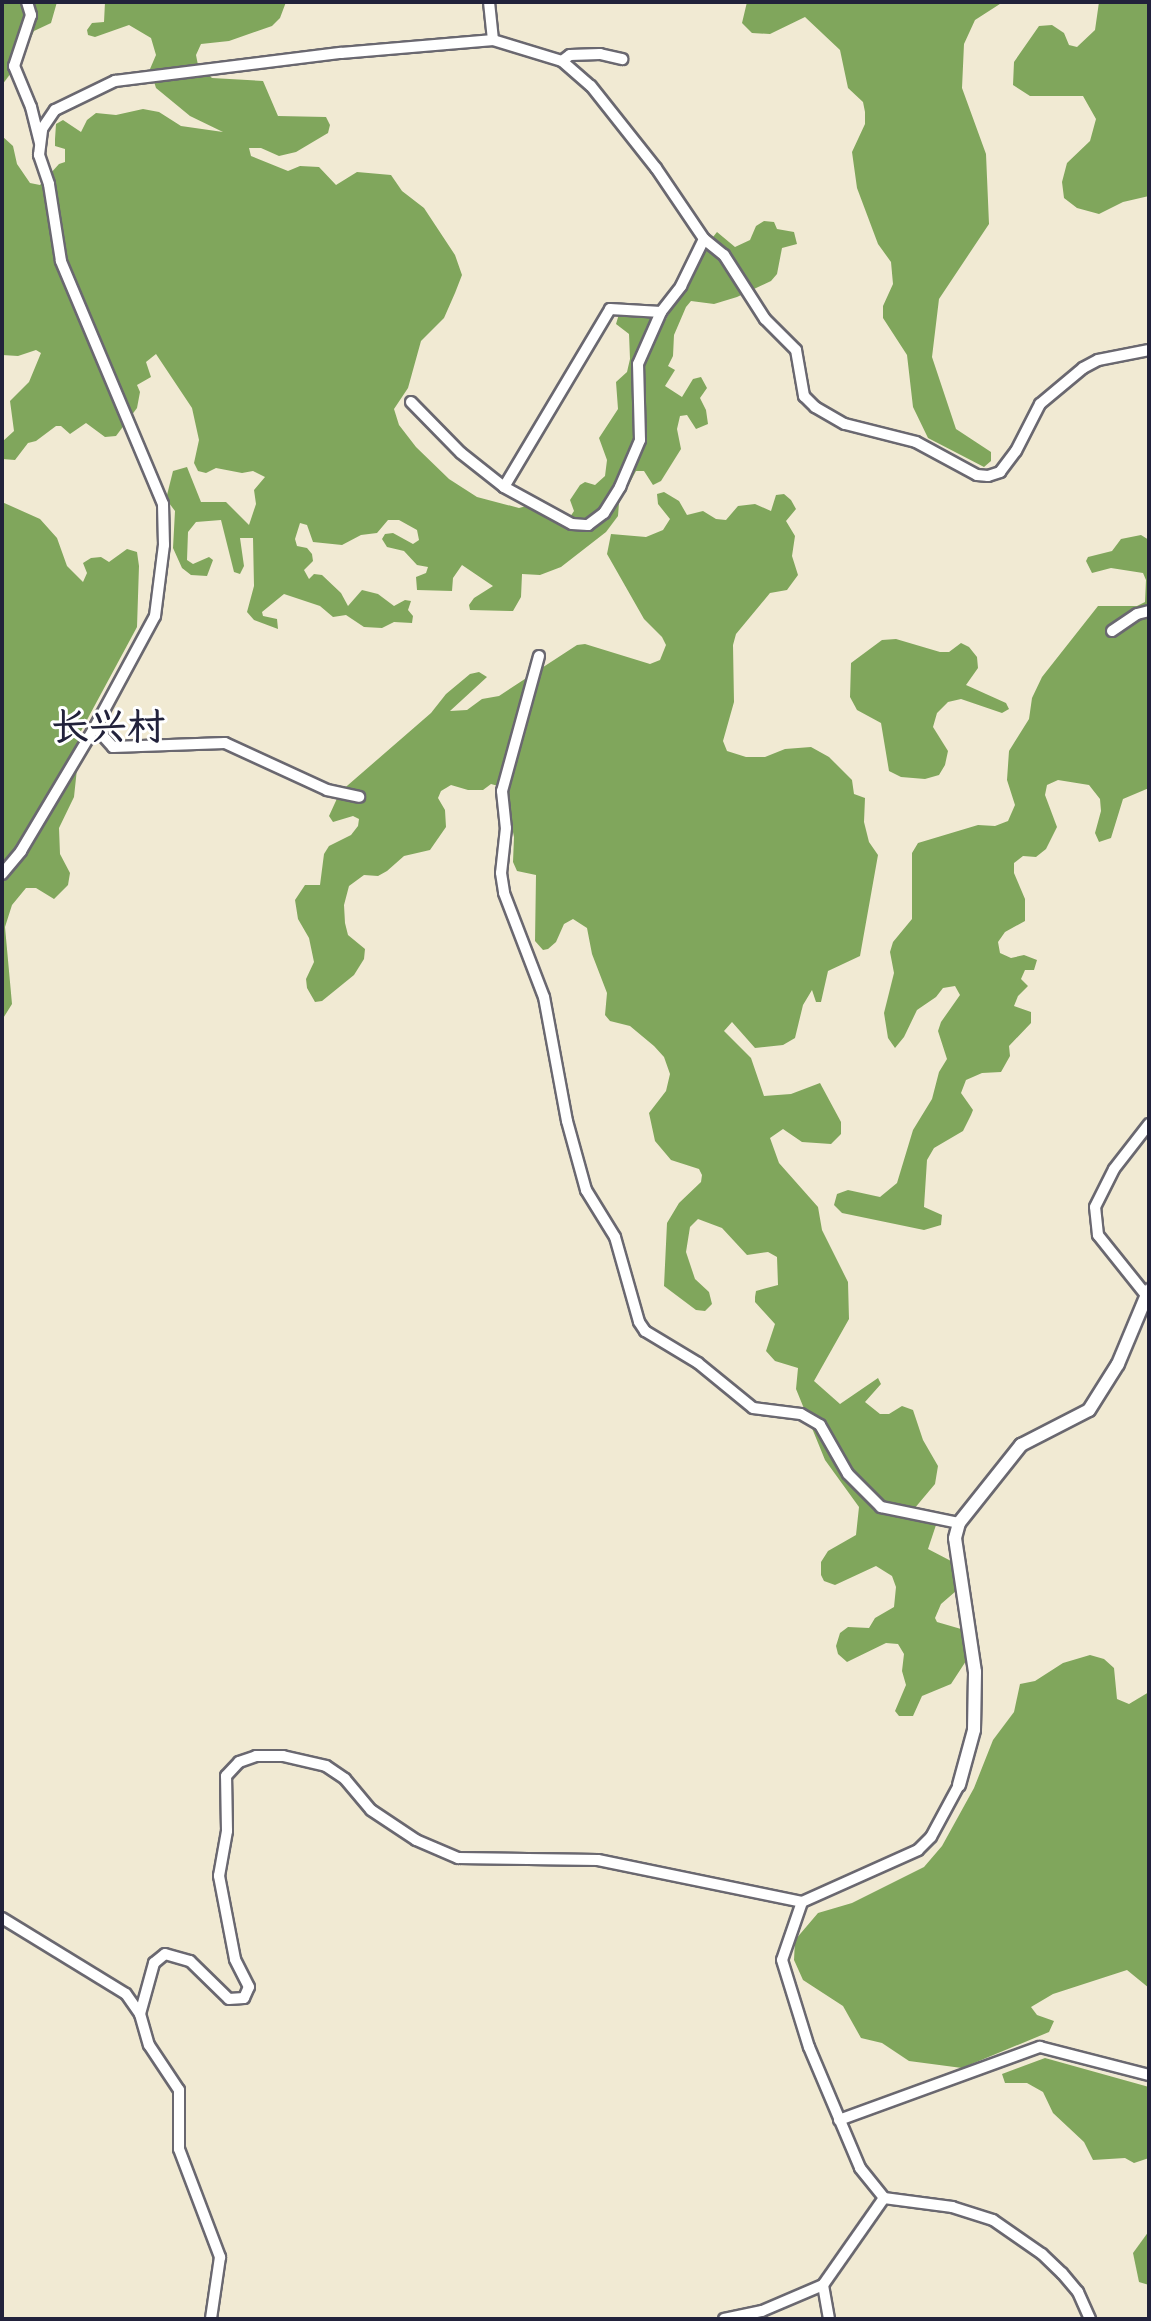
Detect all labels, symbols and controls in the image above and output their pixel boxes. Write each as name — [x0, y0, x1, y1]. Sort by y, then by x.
district label: 长兴村 — [51, 708, 165, 754]

